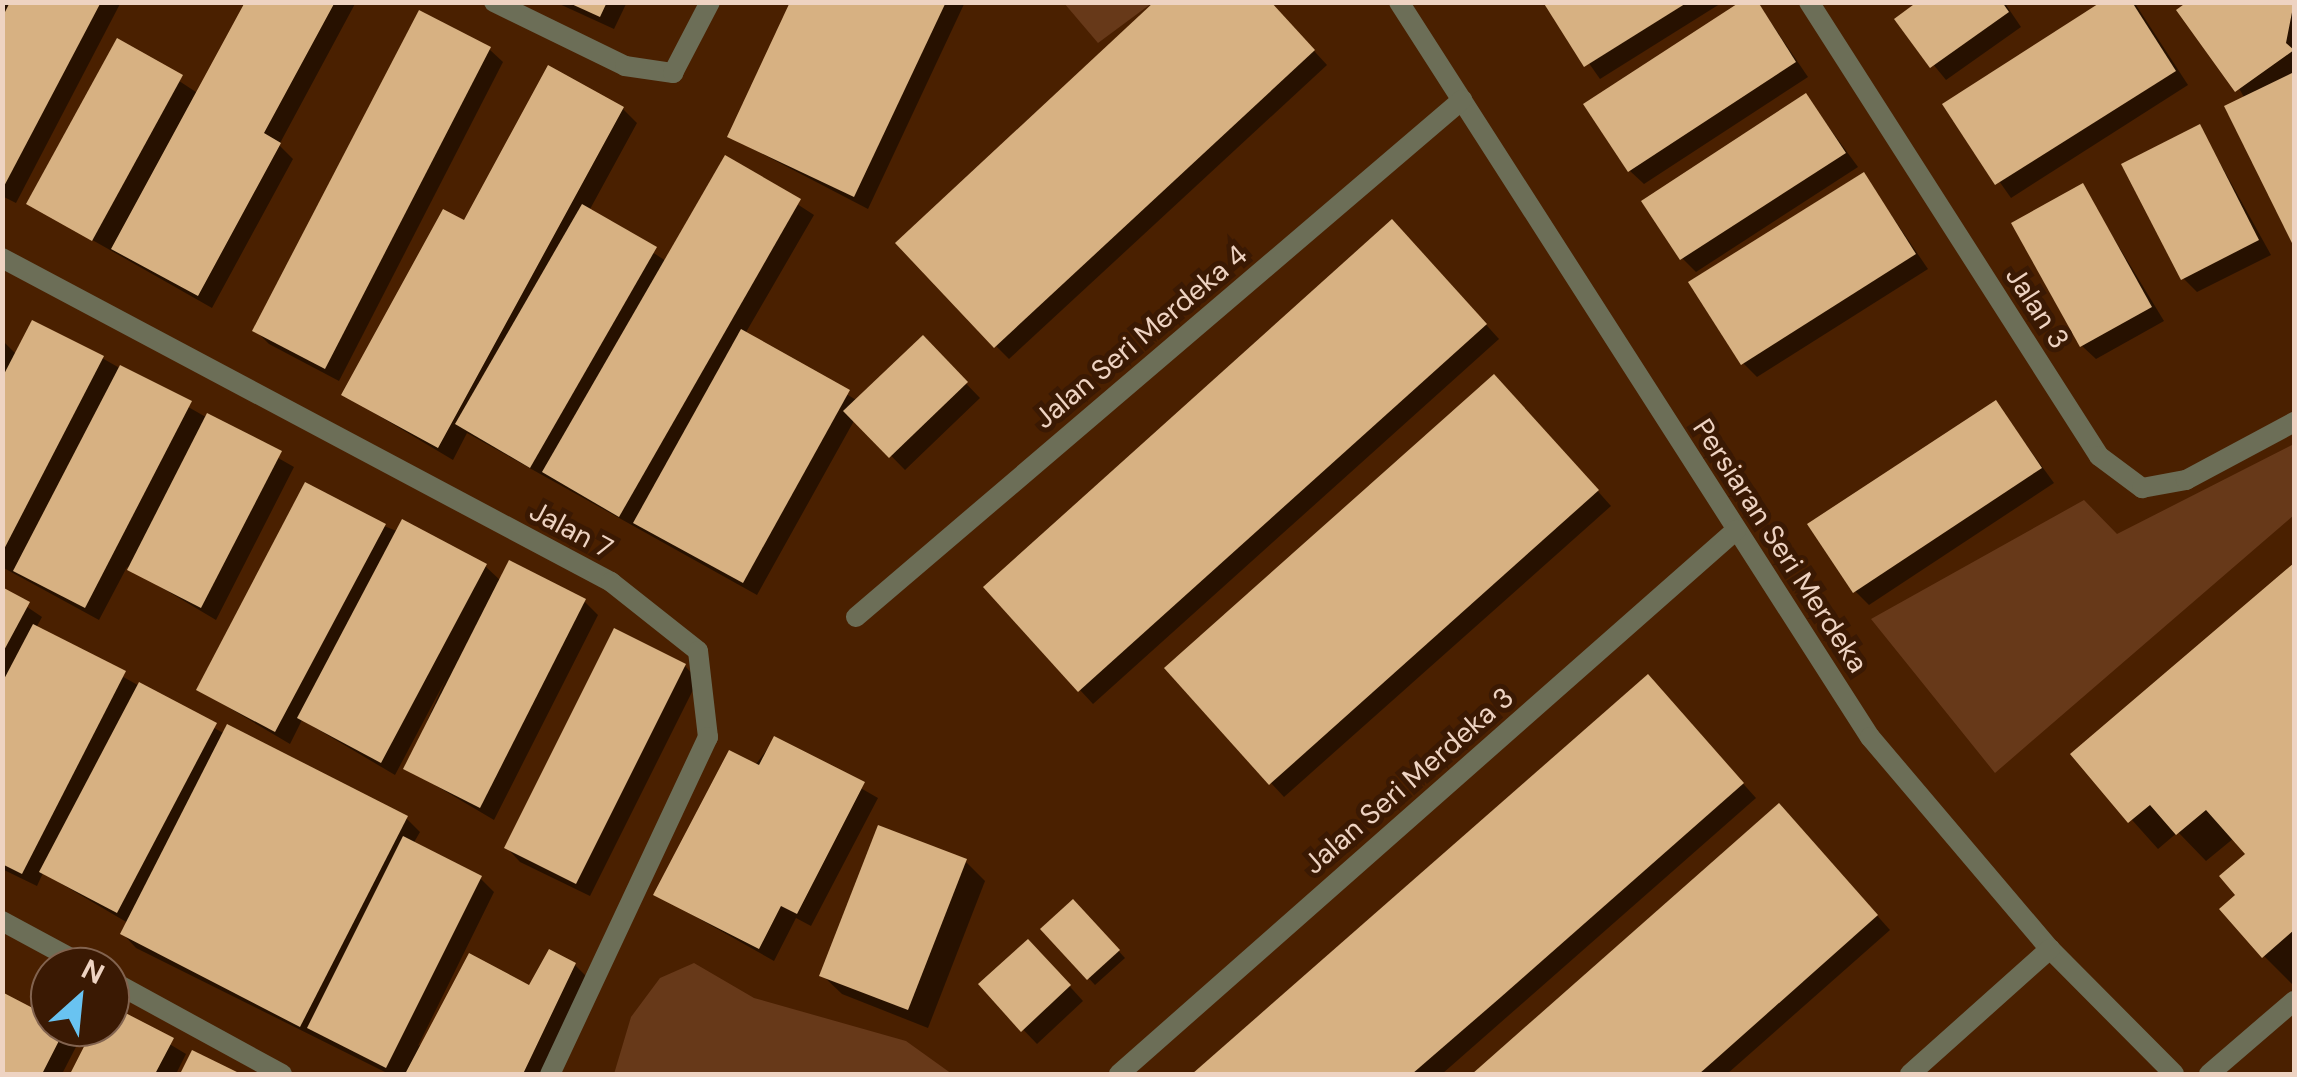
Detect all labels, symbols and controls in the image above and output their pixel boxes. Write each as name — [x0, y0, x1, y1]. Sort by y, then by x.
street label: Jalan Seri Merdeka 4 — [1028, 238, 1254, 436]
street label: Jalan 3 — [1998, 261, 2076, 355]
street label: Persiaran Seri Merdeka — [1685, 413, 1875, 679]
street label: Jalan 7 — [524, 494, 618, 566]
street label: Jalan Seri Merdeka 3 — [1297, 681, 1521, 881]
north arrow — [30, 947, 130, 1047]
text: N — [75, 950, 110, 993]

